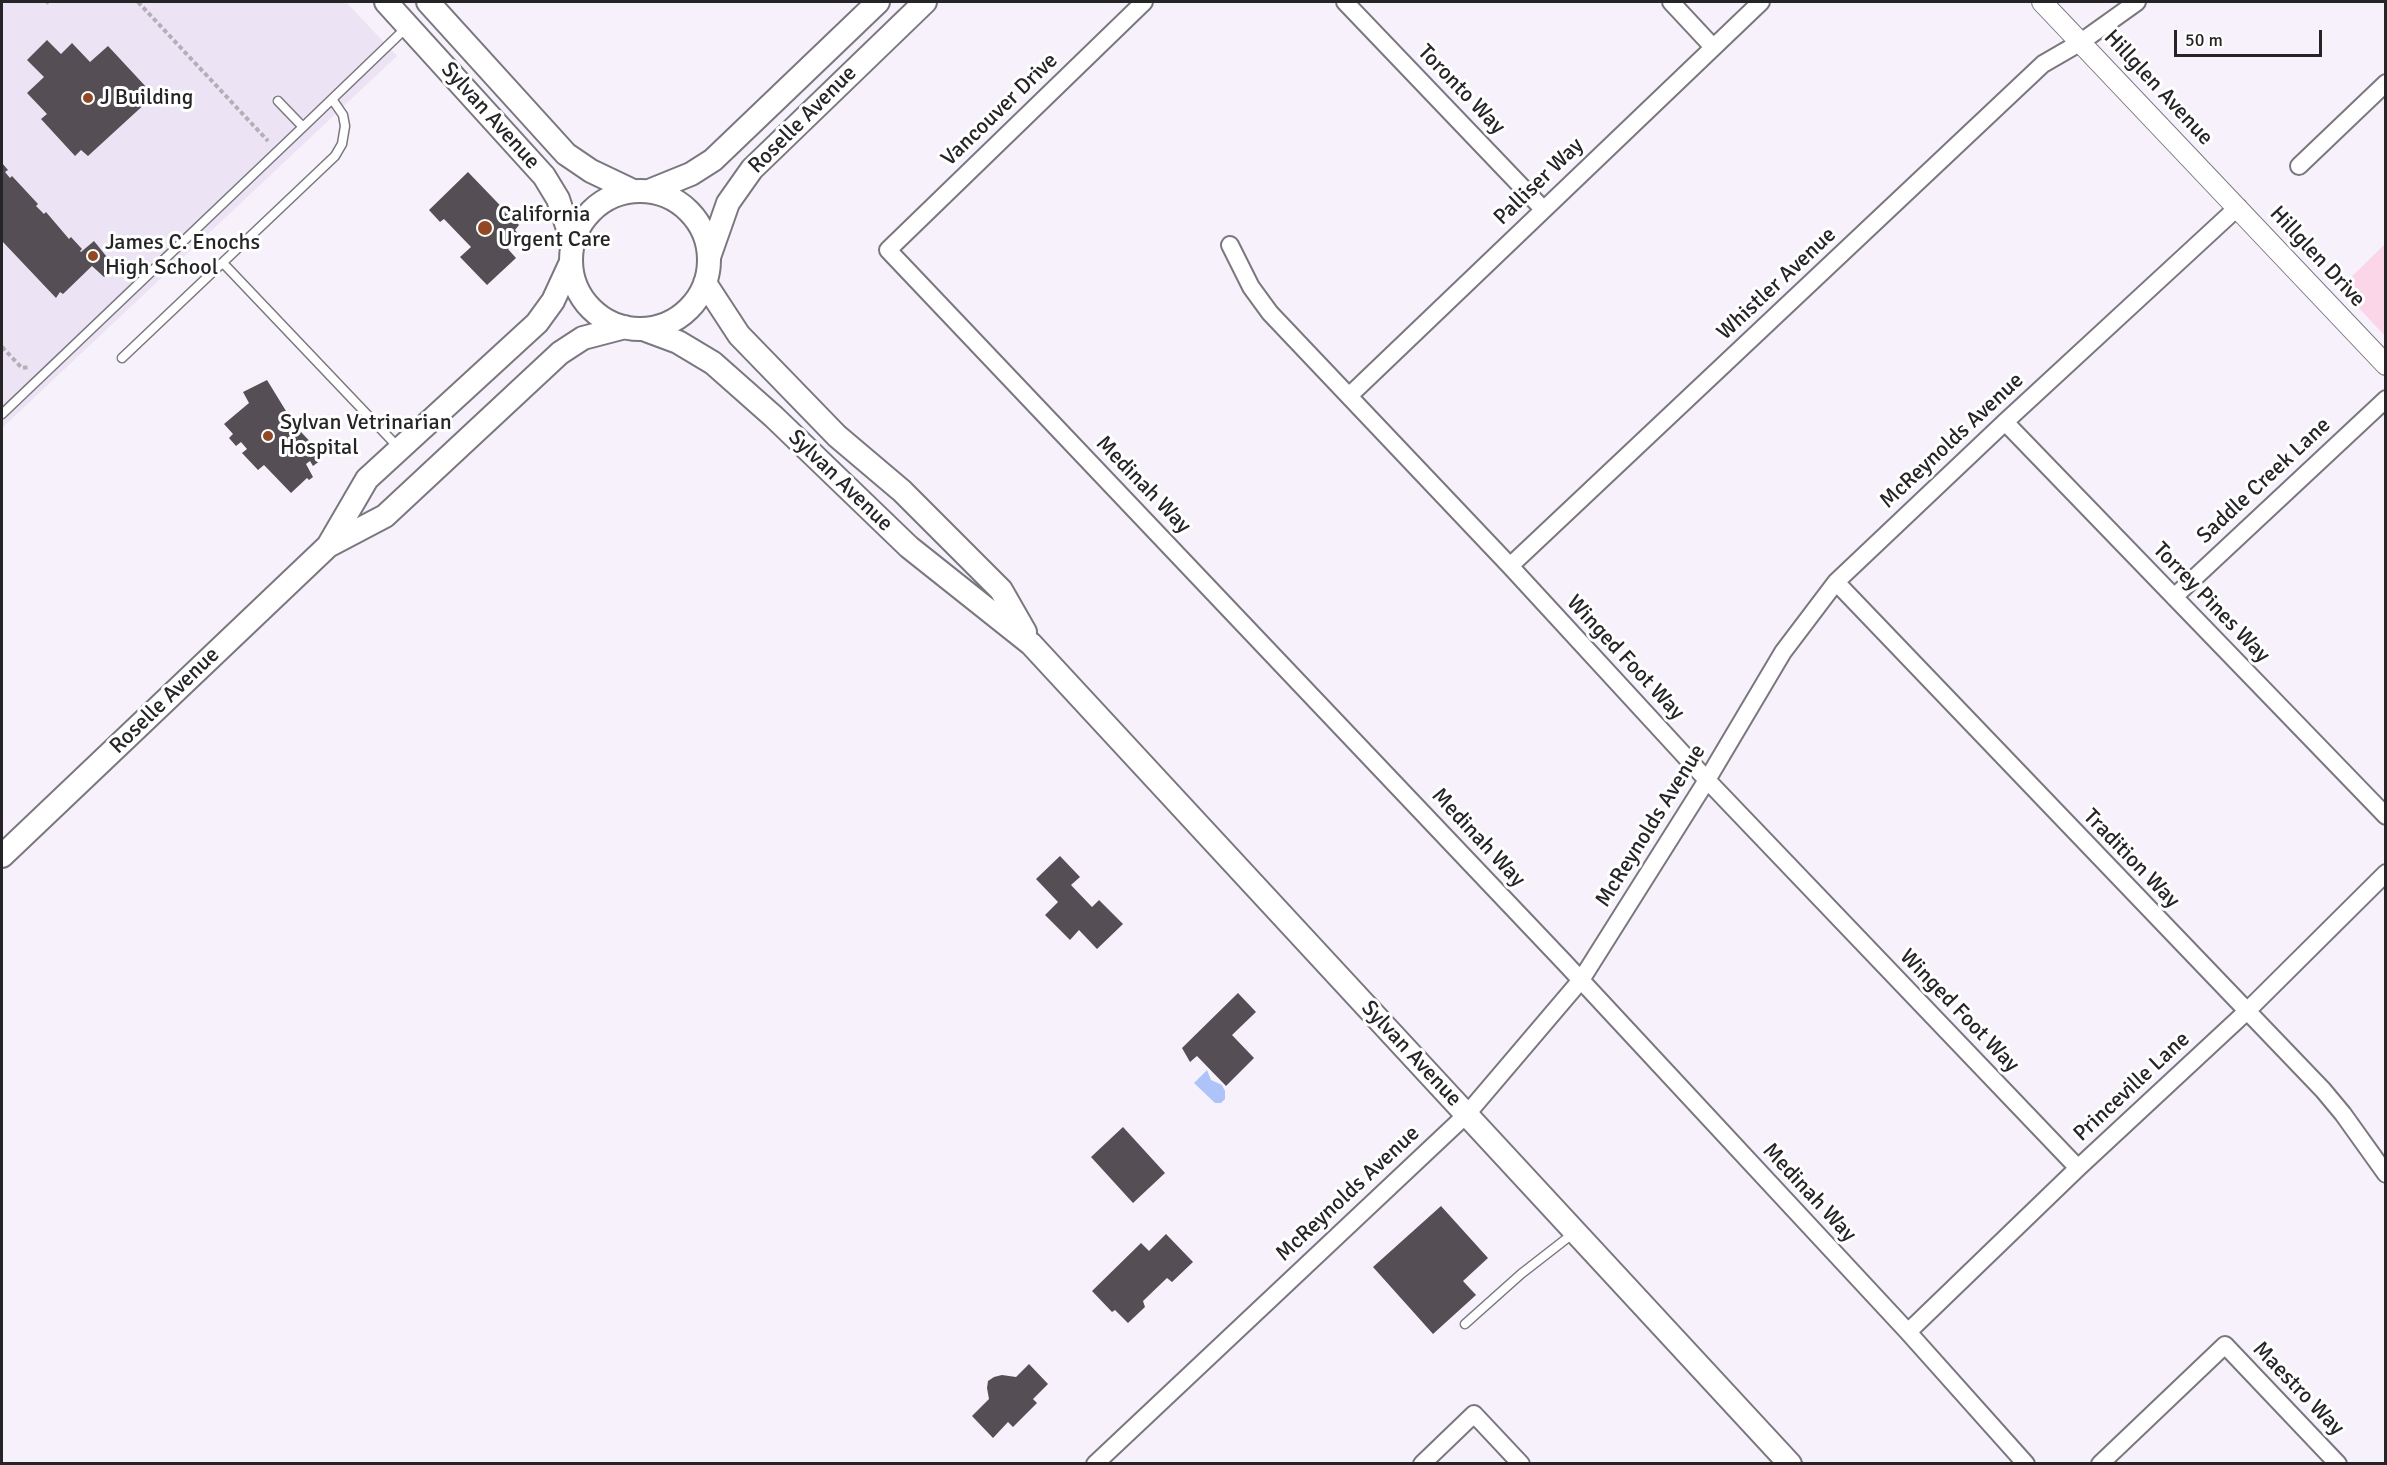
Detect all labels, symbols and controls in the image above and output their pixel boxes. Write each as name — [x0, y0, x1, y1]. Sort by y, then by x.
scale bar — [2177, 18, 2326, 56]
street label: Hillglen Avenue — [2098, 25, 2218, 151]
text: 50 m — [2185, 29, 2223, 51]
street label: Toronto Way — [1412, 40, 1510, 140]
street label: Vancouver Drive — [936, 48, 1064, 172]
street label: Sylvan Avenue — [435, 57, 545, 175]
street label: Roselle Avenue — [743, 60, 863, 180]
place label: J Building — [100, 85, 193, 111]
marker: J Building — [81, 91, 95, 105]
street label: Palliser Way — [1489, 133, 1589, 231]
street label: Hillglen Drive — [2264, 201, 2370, 313]
place label: California Urgent Care — [498, 202, 611, 254]
marker: California Urgent Care — [476, 219, 494, 237]
street label: Whistler Avenue — [1712, 222, 1842, 346]
place label: James C. Enochs High School — [105, 230, 260, 282]
marker: James C. Enochs High School — [86, 249, 100, 263]
street label: McReynolds Avenue — [1875, 368, 2029, 514]
place label: Sylvan Vetrinarian Hospital — [280, 410, 452, 462]
street label: Saddle Creek Lane — [2192, 412, 2336, 550]
street label: Sylvan Avenue — [782, 425, 898, 537]
marker: Sylvan Vetrinarian Hospital — [261, 429, 275, 443]
street label: Medinah Way — [1090, 431, 1196, 539]
street label: Torrey Pines Way — [2147, 537, 2275, 669]
street label: Winged Foot Way — [1560, 590, 1690, 726]
street label: Roselle Avenue — [105, 642, 225, 760]
street label: McReynolds Avenue — [1590, 740, 1712, 912]
street label: Medinah Way — [1426, 783, 1530, 893]
street label: Tradition Way — [2077, 804, 2185, 914]
street label: Winged Foot Way — [1894, 944, 2024, 1078]
street label: Sylvan Avenue — [1355, 996, 1467, 1112]
street label: Princeville Lane — [2069, 1027, 2195, 1147]
street label: McReynolds Avenue — [1271, 1121, 1425, 1267]
street label: Medinah Way — [1757, 1138, 1861, 1248]
street label: Maestro Way — [2247, 1337, 2349, 1441]

